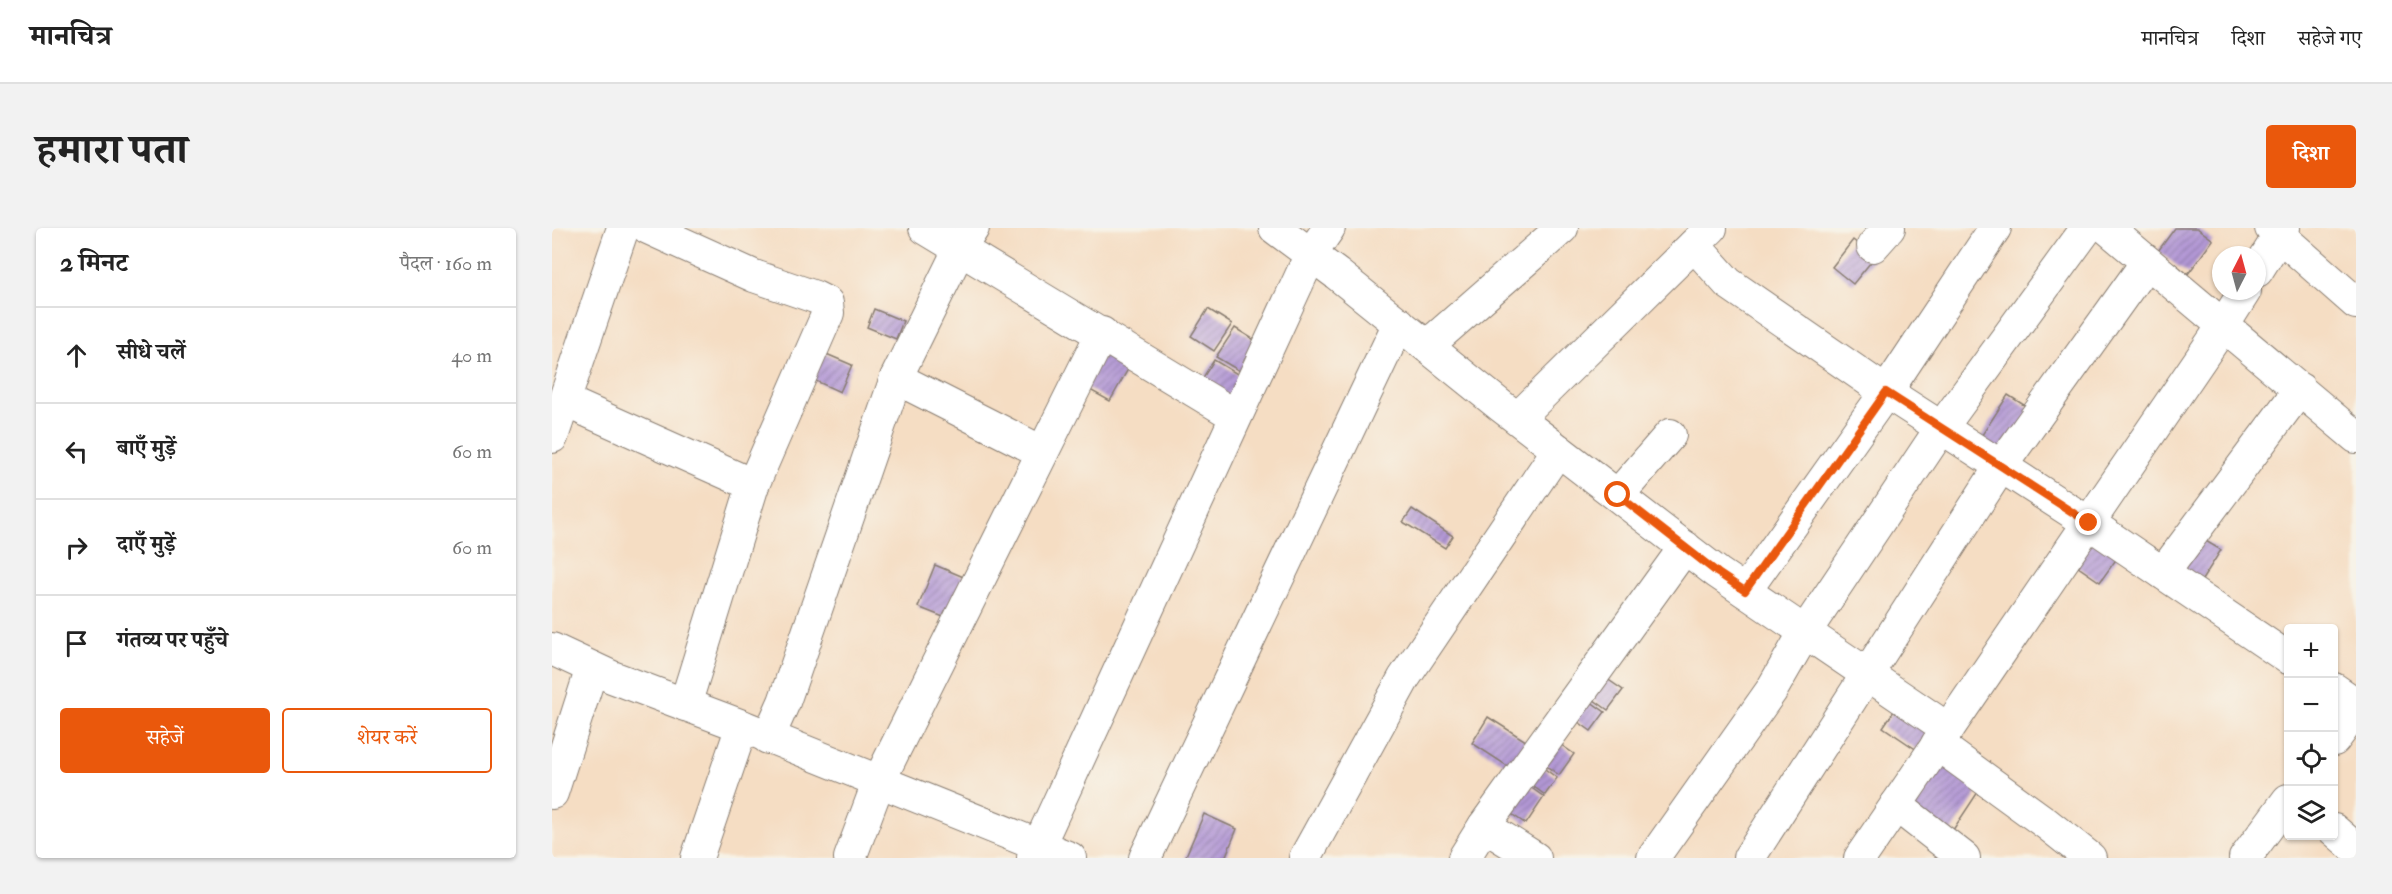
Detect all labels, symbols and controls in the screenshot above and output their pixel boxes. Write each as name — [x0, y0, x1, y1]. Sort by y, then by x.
text: मानचित्र — [30, 19, 112, 54]
text: मानचित्र — [2142, 25, 2198, 52]
text: दिशा — [2231, 25, 2265, 52]
text: सहेजे गए — [2298, 25, 2362, 52]
text: हमारा पता — [36, 124, 188, 176]
button: दिशा — [2266, 125, 2356, 188]
north arrow — [2212, 246, 2266, 300]
text: 2 मिनट — [60, 247, 128, 279]
text: पैदल · 160 m — [400, 251, 492, 276]
text: सीधे चलें — [117, 338, 185, 366]
icon: ahead — [60, 339, 93, 372]
text: 40 m — [451, 343, 492, 368]
text: बाएँ मुड़ें — [117, 434, 176, 462]
icon: left — [60, 435, 93, 468]
text: 60 m — [452, 439, 492, 464]
route start — [1604, 481, 1630, 507]
route end — [2075, 509, 2101, 535]
text: दाएँ मुड़ें — [117, 530, 176, 558]
icon: right — [60, 531, 93, 564]
text: 60 m — [452, 535, 492, 560]
map controls — [2284, 624, 2338, 840]
button: + — [2284, 624, 2338, 678]
text: गंतव्य पर पहुँचे — [117, 626, 228, 654]
icon: arrive — [60, 627, 93, 660]
button: − — [2284, 678, 2338, 732]
button: सहेजें — [60, 708, 270, 773]
button: शेयर करें — [282, 708, 492, 773]
button: locate — [2284, 732, 2338, 786]
button: layers — [2284, 786, 2338, 840]

